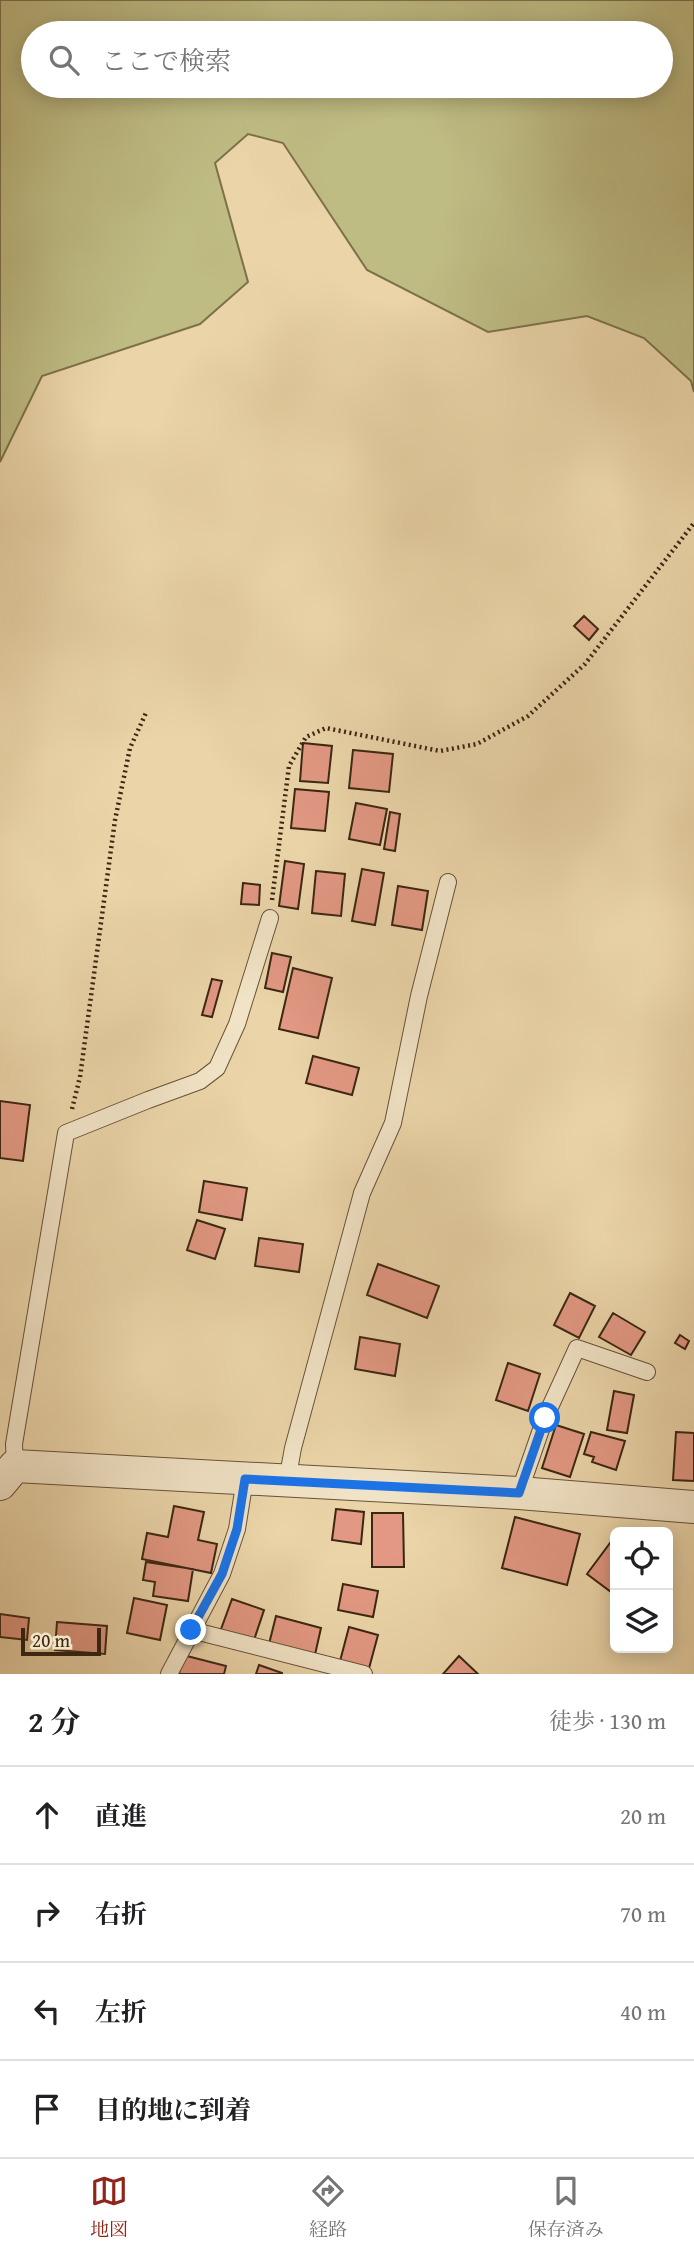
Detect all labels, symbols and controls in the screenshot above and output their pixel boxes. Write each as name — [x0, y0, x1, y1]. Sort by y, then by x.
search box — [21, 21, 673, 98]
icon: search — [45, 41, 83, 79]
text: ここで検索 — [101, 41, 231, 80]
route start — [529, 1402, 560, 1433]
map controls — [610, 1527, 673, 1653]
button: locate — [610, 1527, 673, 1590]
button: layers — [610, 1590, 673, 1653]
route end — [175, 1614, 206, 1645]
scale bar — [21, 1625, 102, 1657]
text: 20 m — [32, 1626, 70, 1654]
text: 2 分 — [28, 1699, 80, 1743]
text: 徒歩 · 130 m — [549, 1704, 666, 1737]
icon: ahead — [28, 1796, 66, 1834]
text: 直進 — [95, 1796, 147, 1835]
text: 20 m — [620, 1799, 666, 1832]
icon: right — [28, 1894, 66, 1932]
text: 右折 — [95, 1894, 147, 1933]
text: 70 m — [620, 1897, 666, 1930]
icon: left — [28, 1992, 66, 2030]
text: 左折 — [95, 1992, 147, 2031]
text: 40 m — [620, 1995, 666, 2028]
icon: arrive — [28, 2090, 66, 2128]
text: 目的地に到着 — [95, 2090, 251, 2129]
tab: 地図 — [90, 2172, 128, 2243]
tab: 経路 — [309, 2172, 347, 2243]
tab: 保存済み — [528, 2172, 604, 2243]

